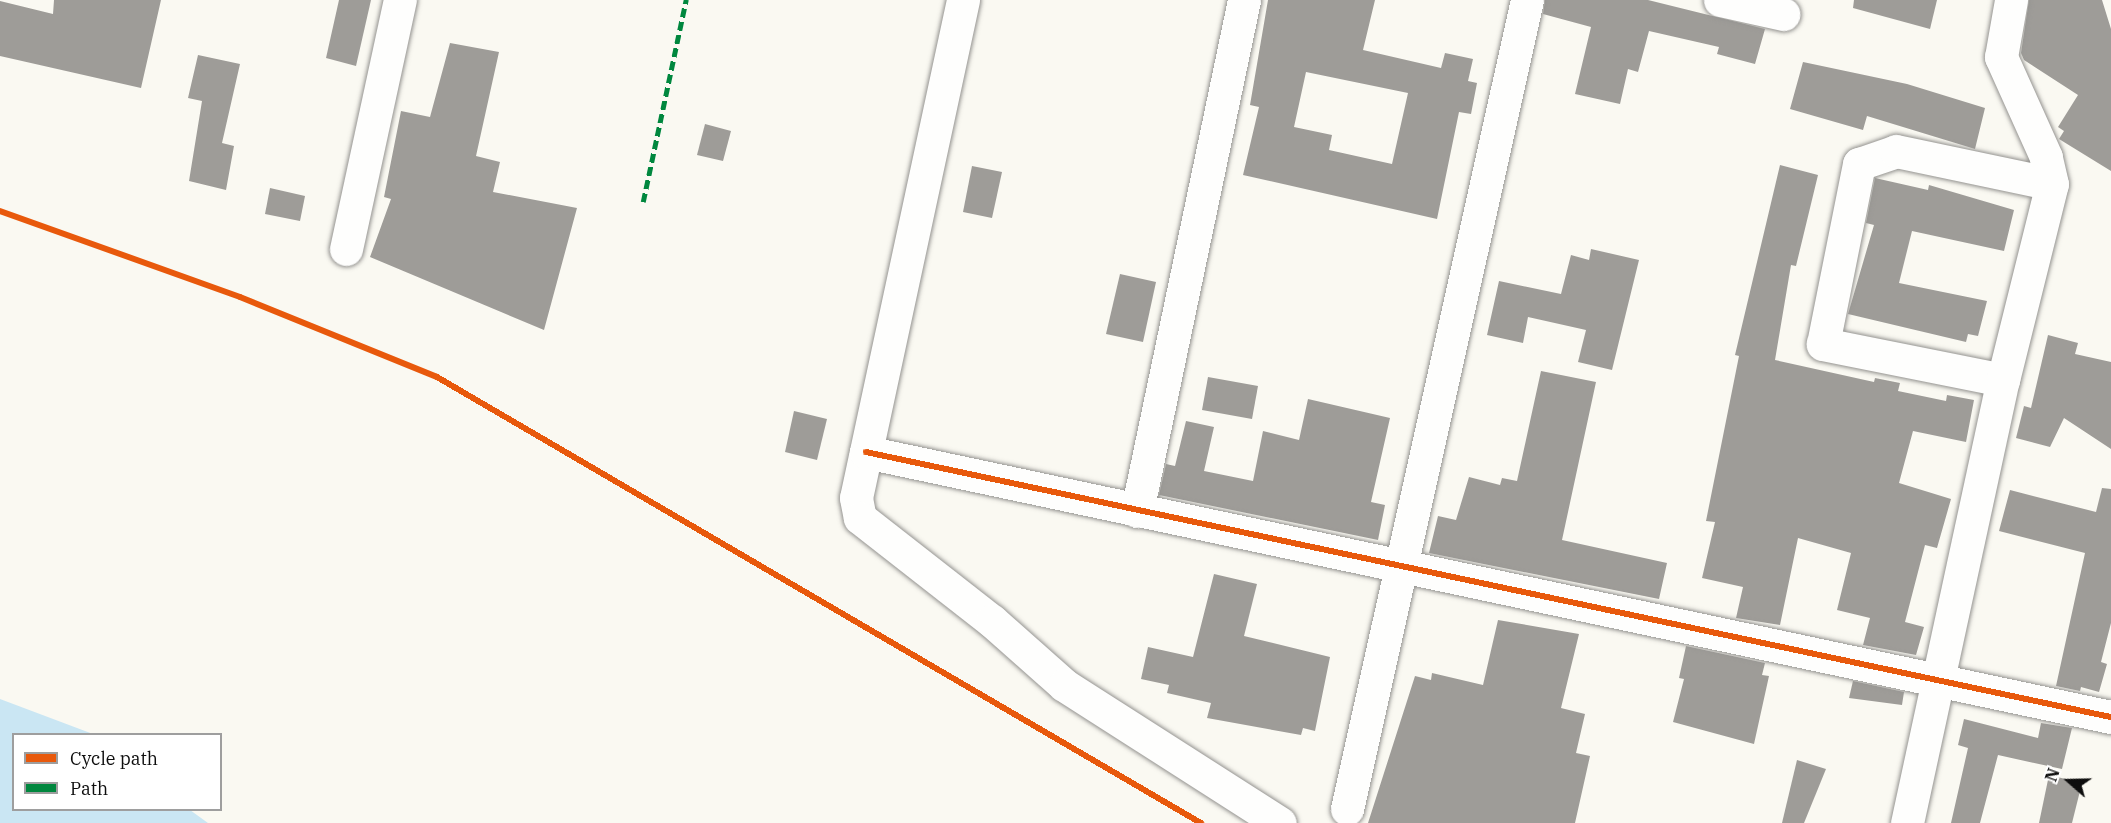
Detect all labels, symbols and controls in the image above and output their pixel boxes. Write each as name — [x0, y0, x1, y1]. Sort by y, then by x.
legend — [12, 733, 222, 811]
text: Cycle path — [70, 747, 158, 770]
north arrow — [2039, 751, 2099, 811]
text: N — [2041, 765, 2064, 784]
text: Path — [70, 777, 108, 800]

